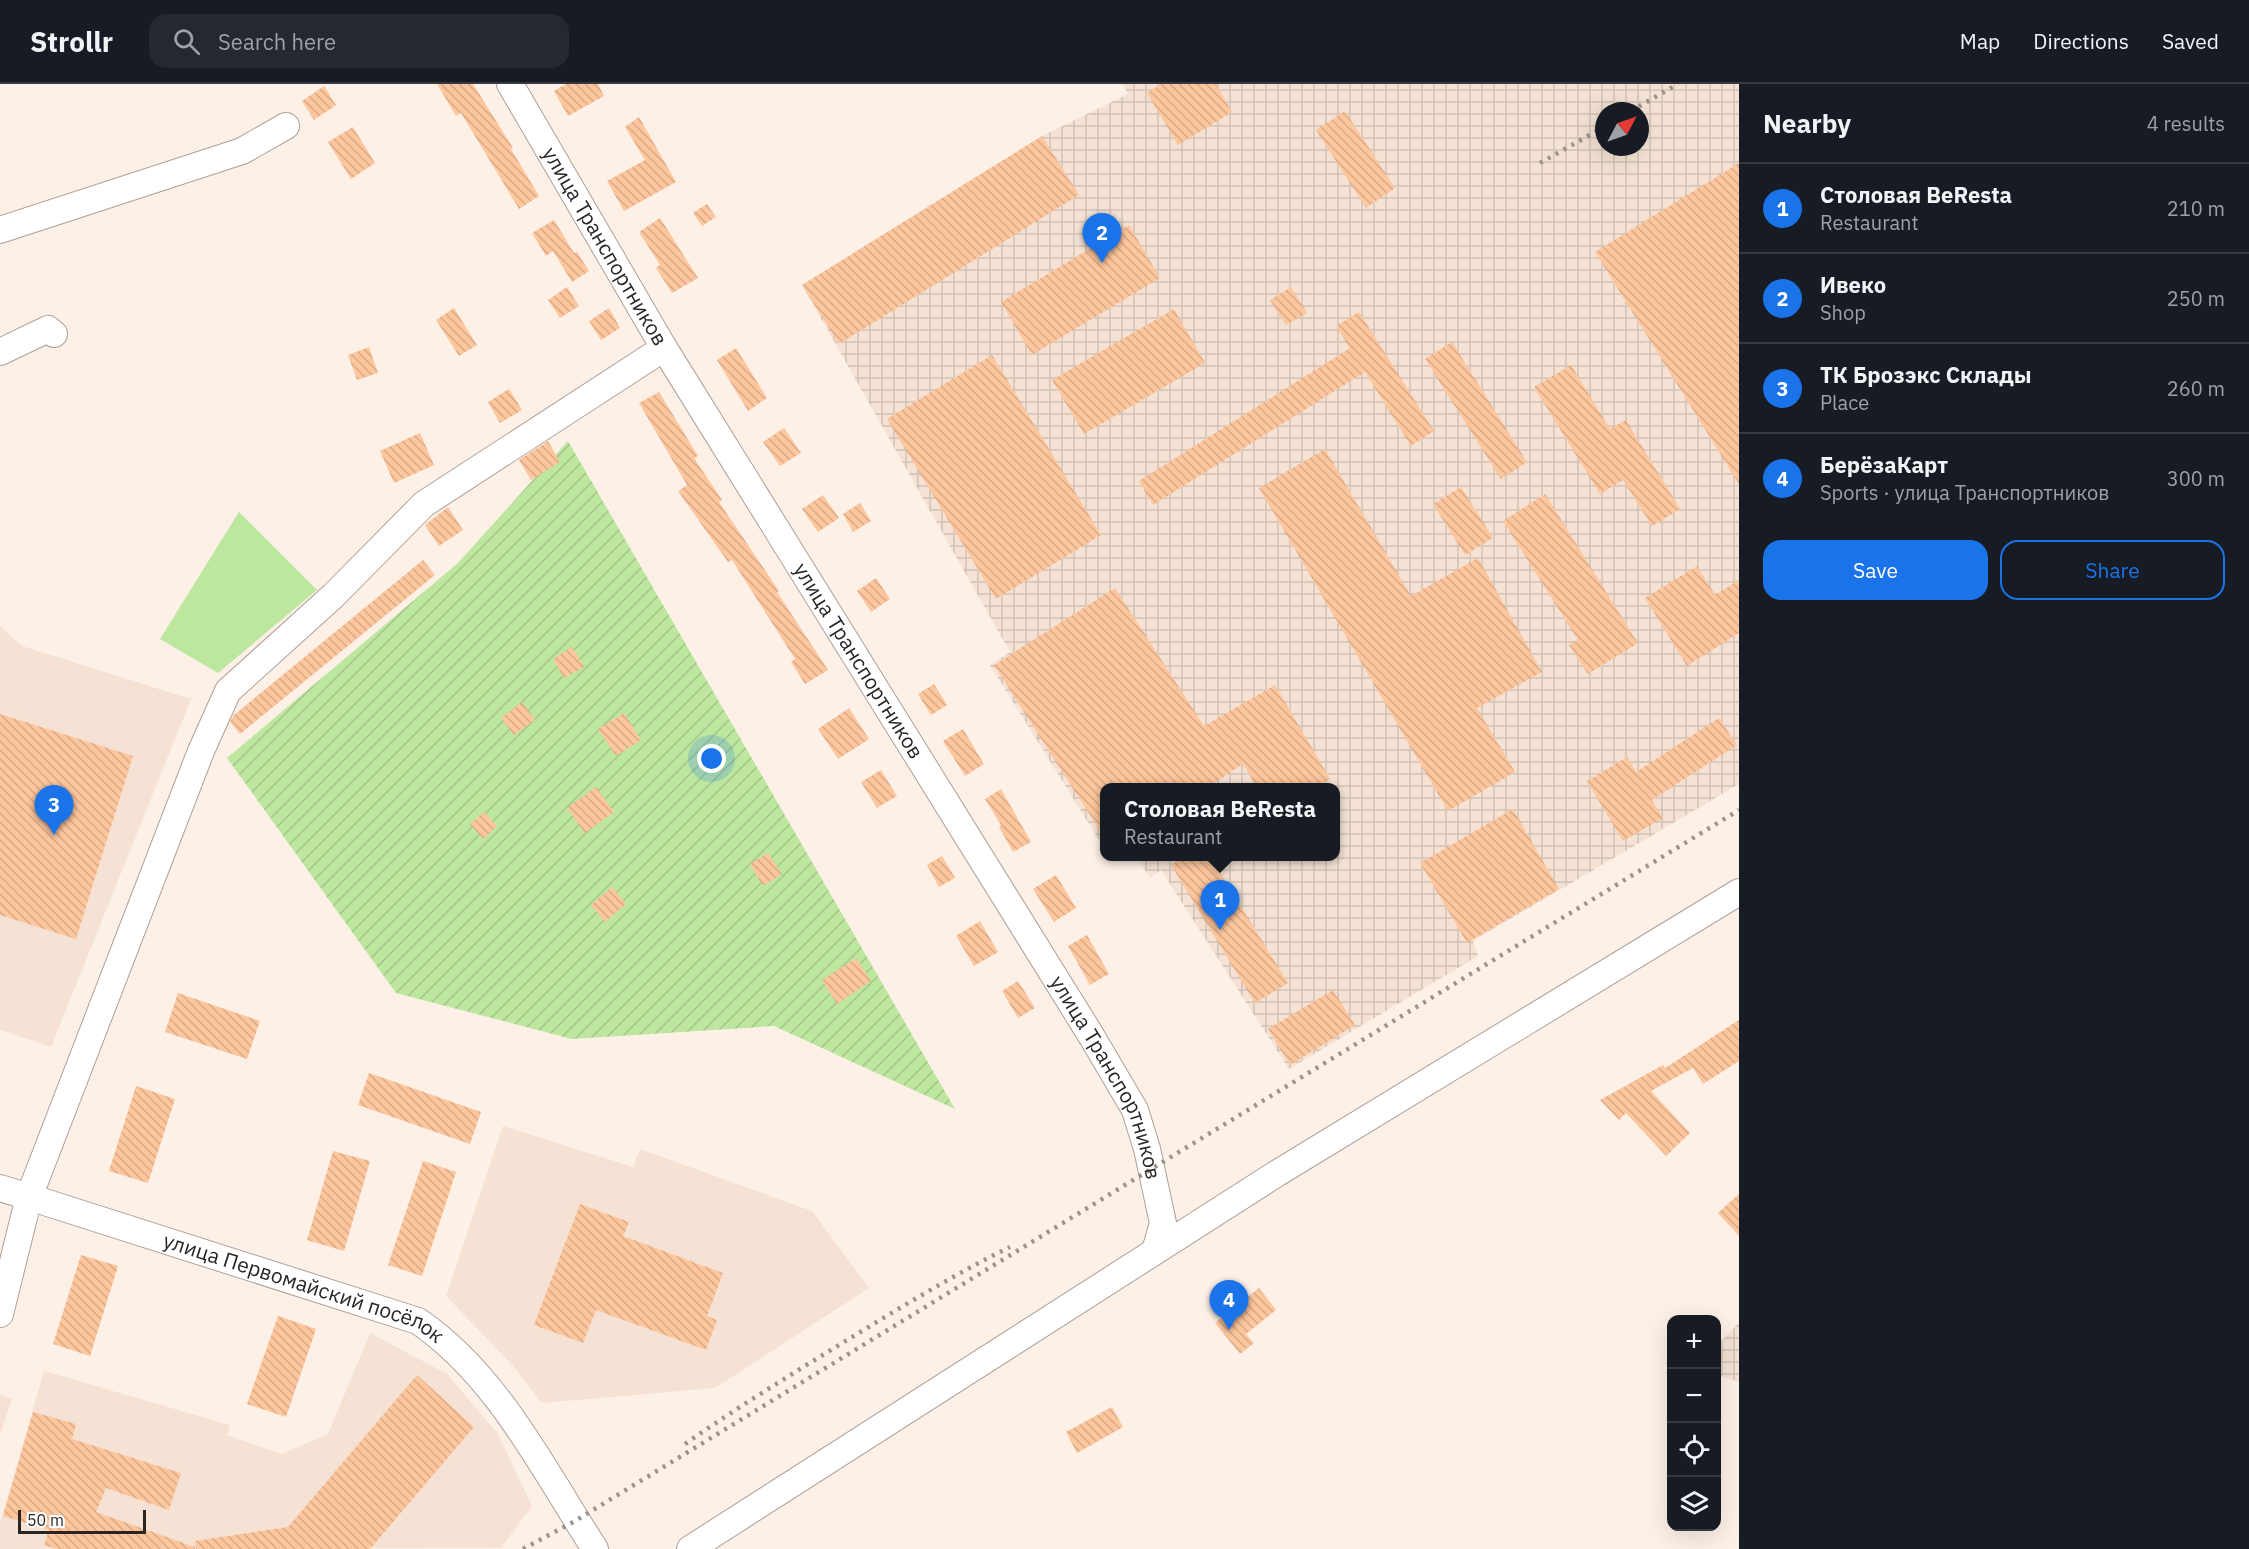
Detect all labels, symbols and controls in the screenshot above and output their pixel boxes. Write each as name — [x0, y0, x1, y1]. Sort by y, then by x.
search box — [149, 14, 569, 68]
text: Strollr — [30, 23, 113, 60]
icon: search — [170, 25, 203, 58]
text: Search here — [218, 27, 336, 56]
text: Map — [1960, 27, 2000, 55]
text: Directions — [2033, 27, 2129, 55]
text: Saved — [2162, 27, 2219, 55]
north arrow — [1595, 102, 1649, 156]
text: Nearby — [1763, 106, 1851, 140]
text: 4 results — [2147, 110, 2225, 137]
street label: улица Транспортников — [537, 141, 675, 350]
text: Столовая BeResta — [1820, 180, 2012, 209]
text: 1 — [1777, 195, 1789, 222]
text: 210 m — [2167, 195, 2225, 222]
text: Restaurant — [1820, 209, 1918, 236]
pin: 2 — [1082, 214, 1122, 263]
text: Ивеко — [1820, 270, 1886, 299]
text: 2 — [1777, 285, 1789, 312]
text: 250 m — [2167, 285, 2225, 312]
text: Shop — [1820, 299, 1866, 326]
text: ТК Брозэкс Склады — [1820, 360, 2031, 389]
text: 3 — [1777, 375, 1789, 402]
text: 260 m — [2167, 375, 2225, 402]
text: Place — [1820, 389, 1869, 416]
text: БерёзаКарт — [1820, 450, 1948, 479]
text: 4 — [1777, 465, 1789, 492]
text: 300 m — [2167, 465, 2225, 492]
text: Sports · улица Транспортников — [1820, 479, 2109, 506]
button: Save — [1763, 540, 1988, 600]
button: Share — [2000, 540, 2225, 600]
street label: улица Транспортников — [788, 557, 931, 764]
your location — [697, 744, 726, 773]
popup — [1100, 783, 1340, 861]
pin: 3 — [34, 786, 74, 835]
text: Столовая BeResta — [1124, 794, 1316, 823]
text: Restaurant — [1124, 823, 1222, 850]
pin: 1 — [1200, 880, 1240, 930]
street label: улица Транспортников — [1044, 970, 1168, 1182]
street label: улица Первомайский посёлок — [160, 1226, 451, 1349]
pin: 4 — [1210, 1280, 1248, 1330]
map controls — [1667, 1315, 1721, 1531]
button: + — [1667, 1315, 1721, 1369]
button: − — [1667, 1369, 1721, 1423]
button: locate — [1667, 1423, 1721, 1477]
button: layers — [1667, 1477, 1721, 1531]
scale bar — [18, 1507, 146, 1534]
text: 50 m — [27, 1510, 64, 1530]

